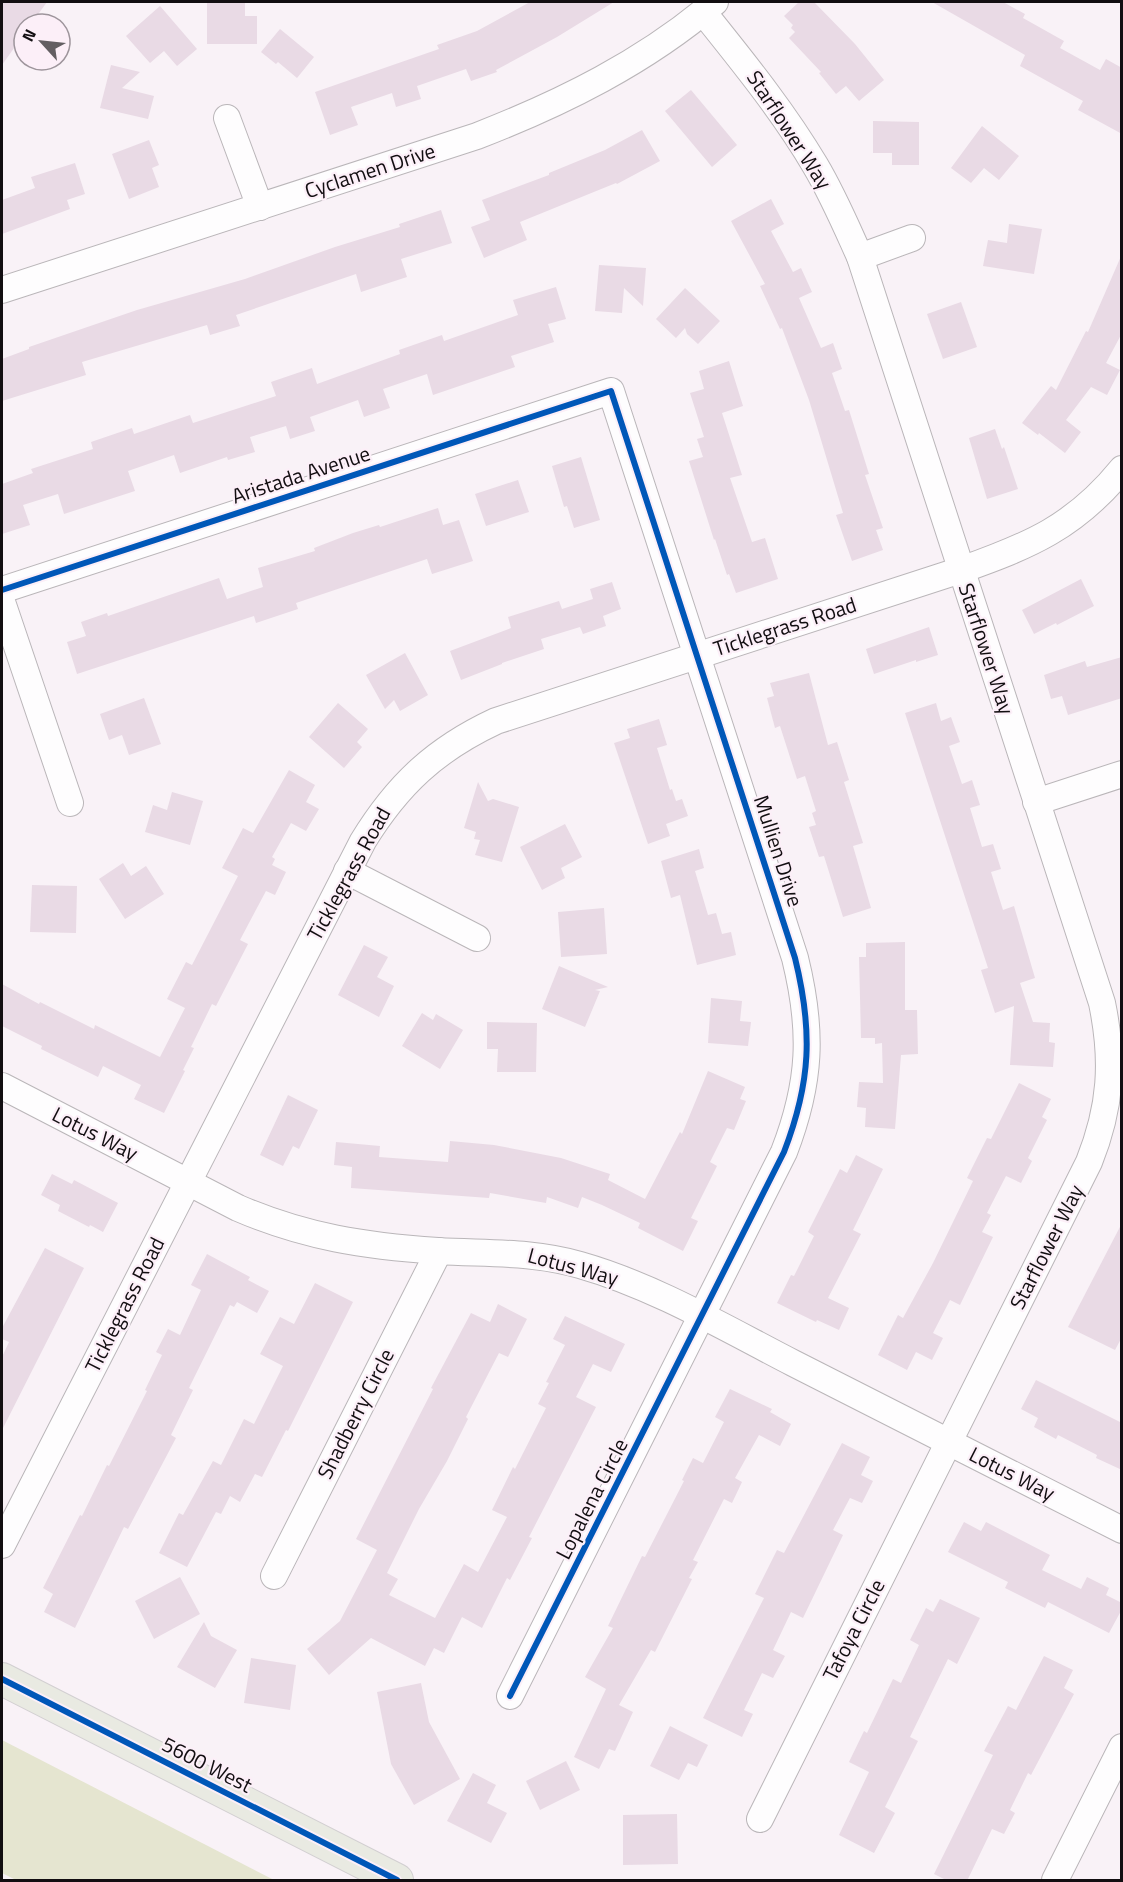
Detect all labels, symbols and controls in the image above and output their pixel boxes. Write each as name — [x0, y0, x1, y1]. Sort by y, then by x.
north arrow — [12, 12, 72, 72]
text: N — [15, 25, 42, 46]
street label: Starflower Way — [739, 64, 840, 195]
street label: Cyclamen Drive — [300, 134, 439, 206]
street label: Aristada Avenue — [227, 437, 374, 512]
street label: Starflower Way — [951, 579, 1023, 718]
street label: Ticklegrass Road — [709, 588, 860, 664]
street label: Mullien Drive — [746, 791, 812, 911]
street label: Ticklegrass Road — [298, 801, 398, 946]
street label: Lotus Way — [47, 1098, 144, 1168]
street label: Starflower Way — [1001, 1179, 1091, 1315]
street label: Ticklegrass Road — [76, 1231, 172, 1378]
street label: Lotus Way — [524, 1239, 622, 1293]
street label: Shadberry Circle — [308, 1343, 402, 1484]
street label: Lopalena Circle — [547, 1432, 635, 1565]
street label: Lotus Way — [964, 1438, 1061, 1508]
street label: Tafoya Circle — [814, 1573, 892, 1686]
street label: 5600 West — [157, 1728, 259, 1801]

